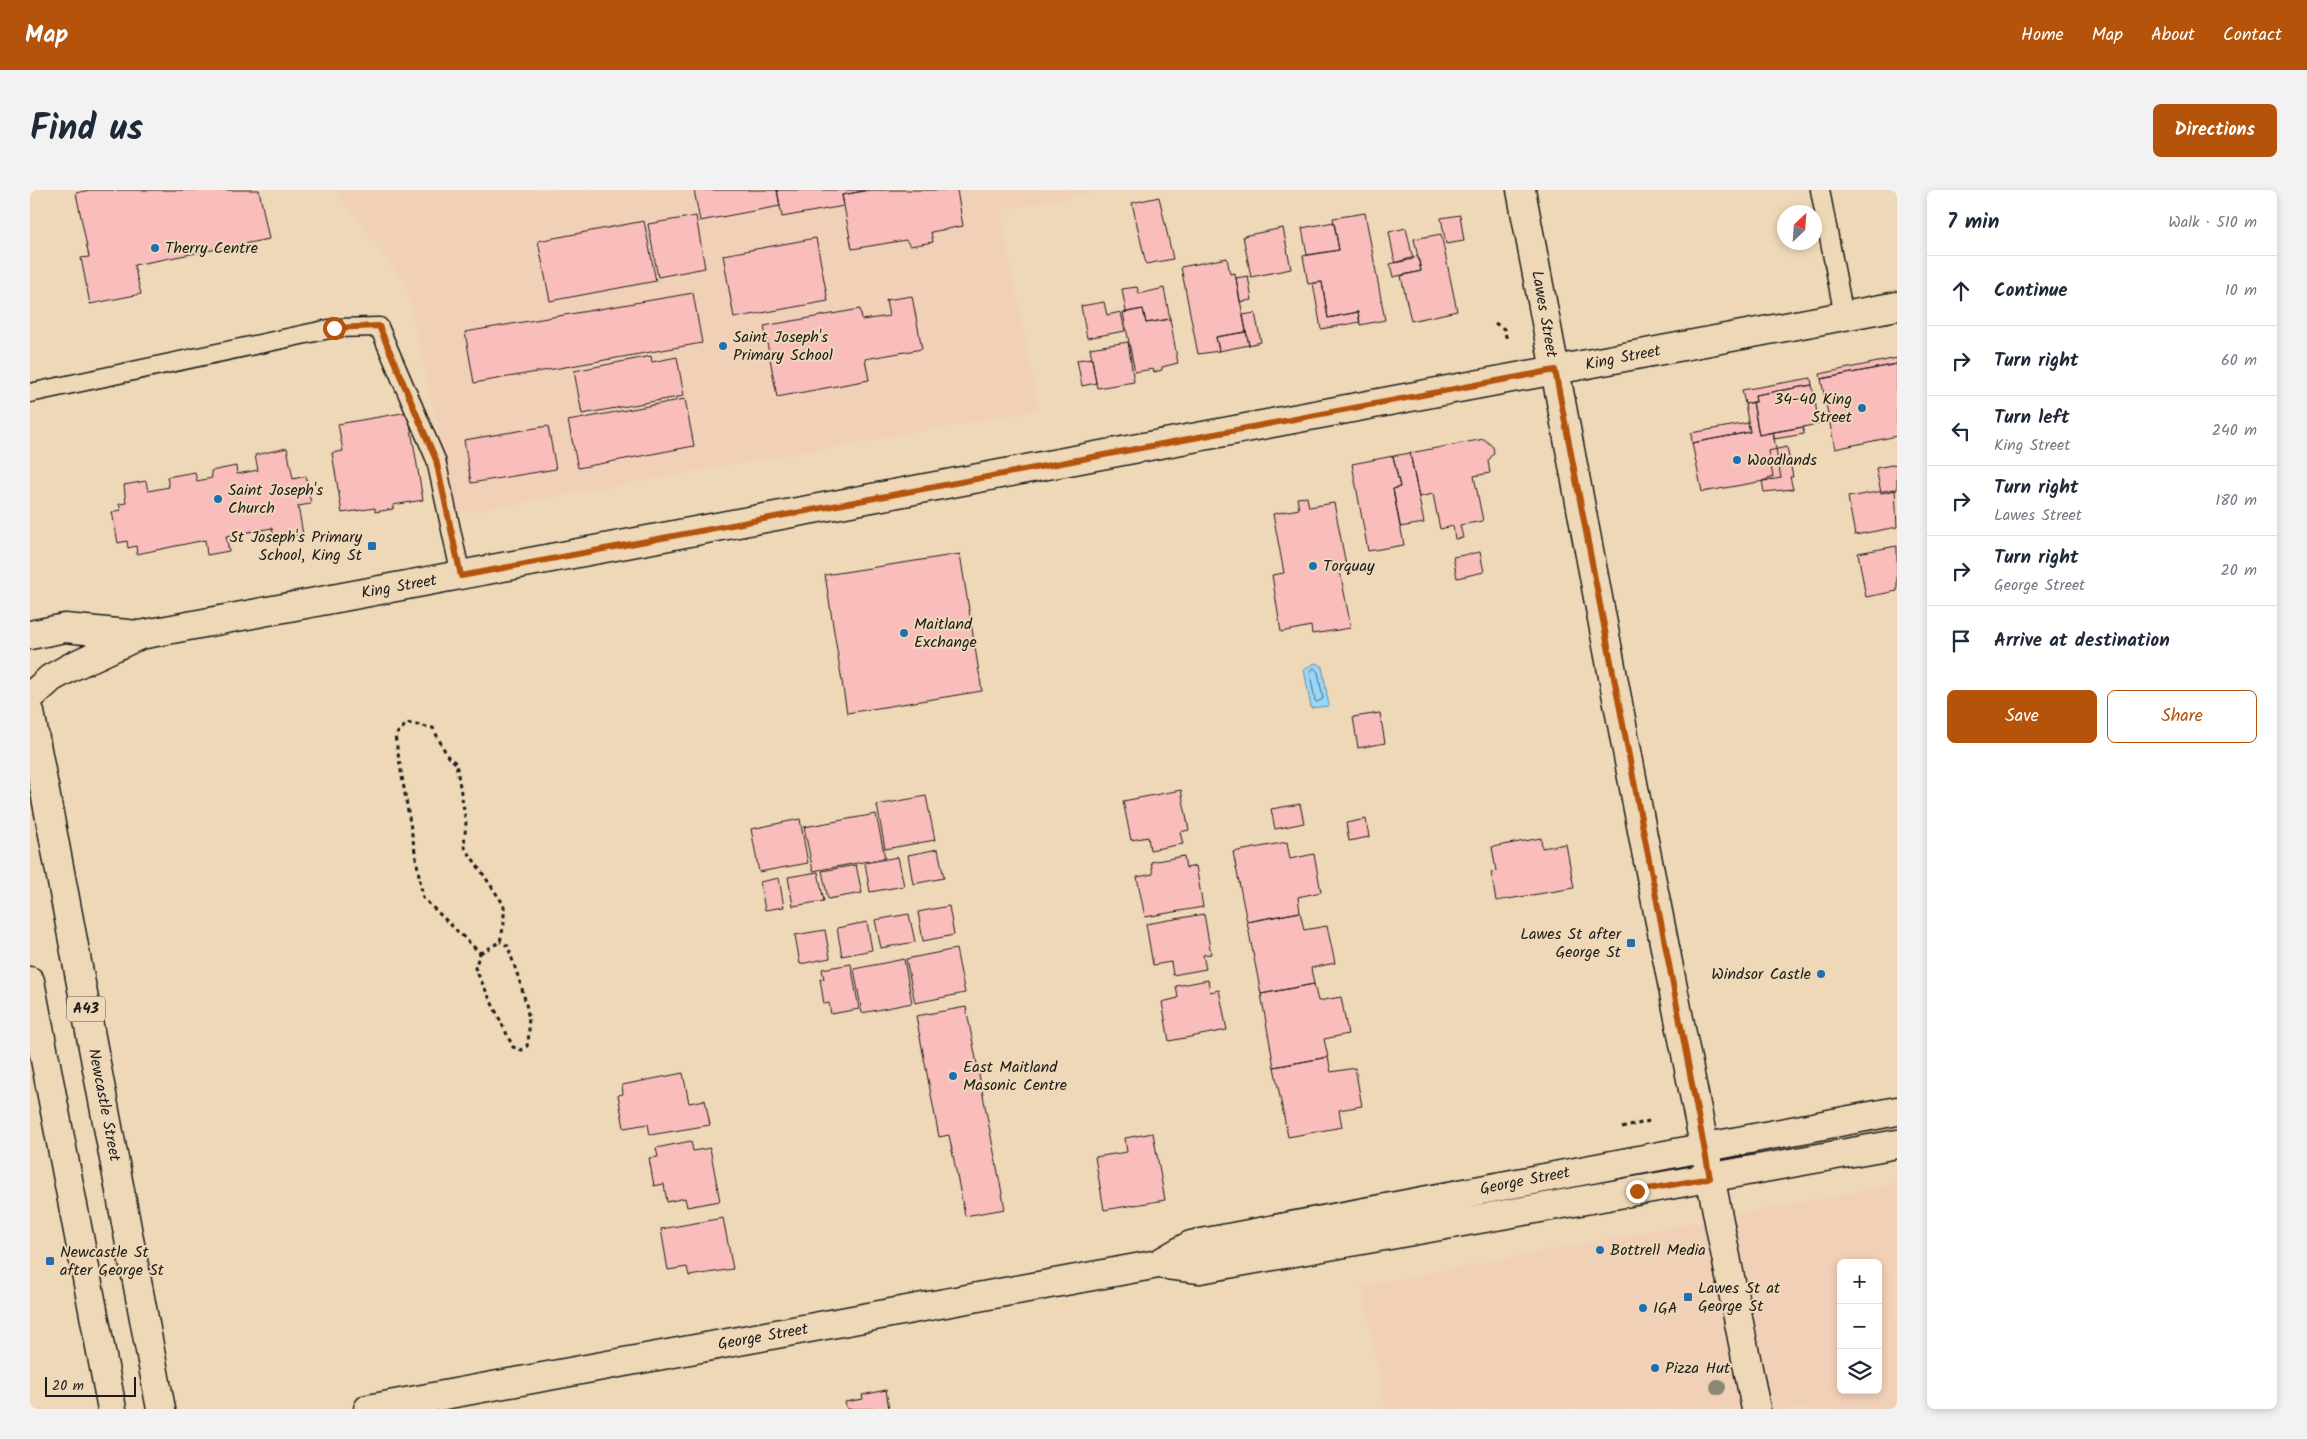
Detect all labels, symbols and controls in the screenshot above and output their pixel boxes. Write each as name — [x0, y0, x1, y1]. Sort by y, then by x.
text: Map — [25, 16, 68, 55]
text: Home — [2021, 21, 2064, 50]
text: Map — [2092, 21, 2123, 50]
text: About — [2151, 21, 2195, 50]
text: Contact — [2223, 21, 2282, 50]
text: Find us — [30, 102, 143, 158]
button: Directions — [2153, 104, 2277, 157]
north arrow — [1777, 205, 1822, 250]
text: 7 min — [1947, 206, 1999, 239]
text: Walk · 510 m — [2168, 210, 2257, 235]
place label: Therry Centre — [165, 236, 258, 261]
marker: Therry Centre — [149, 242, 161, 254]
street label: Lawes Street — [1524, 268, 1564, 360]
text: Continue — [1994, 276, 2067, 306]
icon: ahead — [1947, 277, 1975, 305]
text: 10 m — [2225, 278, 2257, 303]
route start — [323, 317, 346, 340]
place label: Saint Joseph's Primary School — [733, 325, 833, 368]
street label: King Street — [1583, 338, 1664, 378]
marker: Saint Joseph's Primary School — [717, 340, 729, 352]
text: Turn right — [1994, 346, 2079, 376]
icon: right — [1947, 347, 1975, 375]
text: 60 m — [2221, 348, 2257, 373]
place label: 34-40 King Street — [1774, 387, 1853, 430]
marker: 34-40 King Street — [1856, 402, 1868, 414]
text: Turn left — [1994, 403, 2069, 433]
icon: left — [1947, 417, 1975, 445]
text: 240 m — [2212, 418, 2257, 443]
text: King Street — [1994, 433, 2070, 458]
place label: Woodlands — [1747, 448, 1817, 473]
marker: Woodlands — [1731, 454, 1743, 466]
text: Turn right — [1994, 473, 2079, 503]
place label: Saint Joseph's Church — [228, 478, 323, 521]
icon: right — [1947, 487, 1975, 515]
text: 180 m — [2215, 488, 2257, 513]
marker: Saint Joseph's Church — [212, 493, 224, 505]
text: Lawes Street — [1994, 503, 2082, 528]
place label: St Joseph's Primary School, King St — [230, 525, 363, 568]
marker: St Joseph's Primary School, King St — [366, 540, 378, 552]
text: Turn right — [1994, 543, 2079, 573]
place label: Torquay — [1323, 554, 1375, 579]
icon: right — [1947, 557, 1975, 585]
text: 20 m — [2221, 558, 2257, 583]
marker: Torquay — [1307, 560, 1319, 572]
street label: King Street — [359, 568, 440, 606]
text: George Street — [1994, 573, 2085, 598]
place label: Maitland Exchange — [914, 612, 977, 655]
text: Arrive at destination — [1994, 626, 2170, 656]
marker: Maitland Exchange — [898, 627, 910, 639]
icon: arrive — [1947, 627, 1975, 655]
button: Save — [1947, 690, 2097, 743]
button: Share — [2107, 690, 2257, 743]
place label: Lawes St after George St — [1520, 922, 1623, 965]
marker: Lawes St after George St — [1625, 937, 1637, 949]
place label: Windsor Castle — [1711, 962, 1811, 987]
marker: Windsor Castle — [1815, 968, 1827, 980]
road number: A43 — [67, 996, 105, 1022]
street label: Newcastle Street — [81, 1046, 127, 1164]
place label: East Maitland Masonic Centre — [963, 1055, 1067, 1098]
marker: East Maitland Masonic Centre — [947, 1070, 959, 1082]
street label: George Street — [1478, 1160, 1573, 1202]
route end — [1626, 1180, 1649, 1203]
place label: Bottrell Media — [1610, 1238, 1706, 1263]
place label: Newcastle St after George St — [60, 1240, 165, 1283]
marker: Bottrell Media — [1594, 1244, 1606, 1256]
marker: Newcastle St after George St — [44, 1255, 56, 1267]
map controls — [1837, 1259, 1882, 1394]
button: + — [1837, 1259, 1882, 1304]
place label: Lawes St at George St — [1698, 1276, 1781, 1319]
marker: Lawes St at George St — [1682, 1291, 1694, 1303]
place label: IGA — [1653, 1296, 1678, 1321]
marker: IGA — [1637, 1302, 1649, 1314]
button: − — [1837, 1304, 1882, 1349]
street label: George Street — [716, 1317, 811, 1357]
button: layers — [1837, 1349, 1882, 1394]
place label: Pizza Hut — [1665, 1356, 1731, 1381]
marker: Pizza Hut — [1649, 1362, 1661, 1374]
scale bar — [45, 1374, 136, 1397]
text: 20 m — [52, 1375, 84, 1397]

